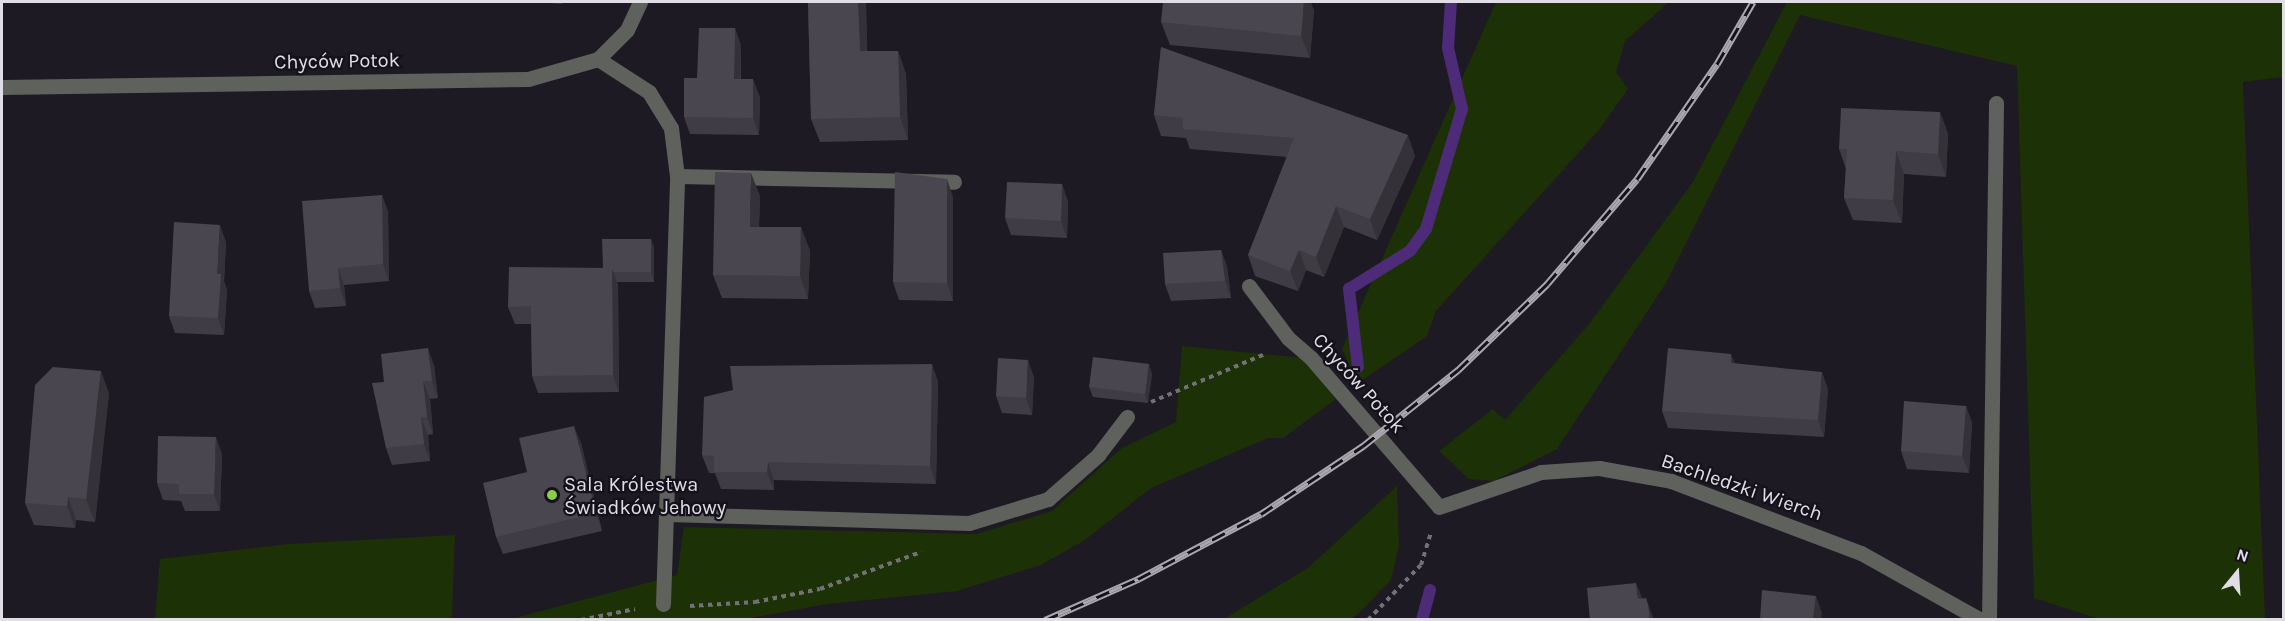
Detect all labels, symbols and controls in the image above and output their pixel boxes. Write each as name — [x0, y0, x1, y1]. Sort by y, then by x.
street label: Chyców Potok — [274, 48, 400, 74]
street label: Chyców Potok — [1308, 328, 1410, 438]
street label: Bachledzki Wierch — [1658, 448, 1826, 526]
place label: Sala Królestwa Świadków Jehowy — [564, 472, 726, 519]
marker: Sala Królestwa Świadków Jehowy — [545, 488, 559, 502]
north arrow — [2207, 543, 2267, 603]
text: N — [2234, 545, 2251, 566]

